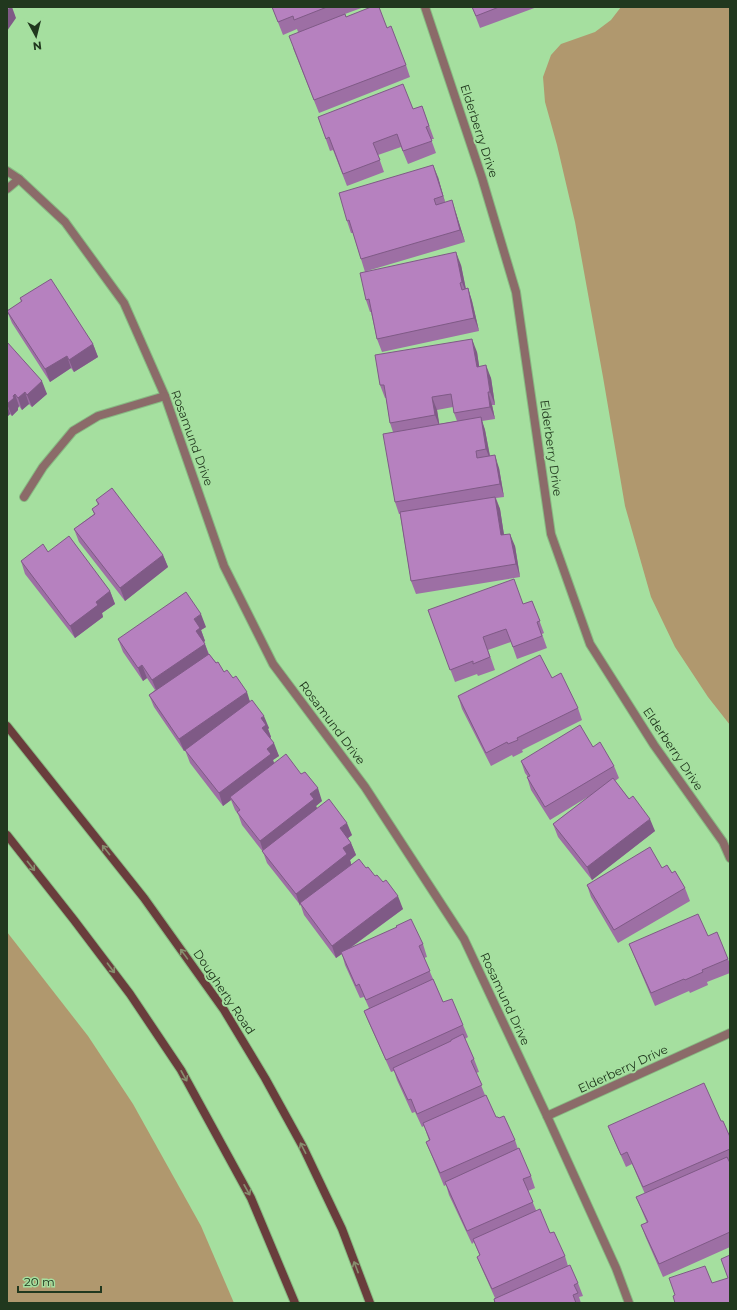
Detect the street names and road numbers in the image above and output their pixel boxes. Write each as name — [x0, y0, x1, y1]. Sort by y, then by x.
street label: Elderberry Drive — [457, 82, 502, 179]
street label: Rosamund Drive — [168, 388, 217, 488]
street label: Elderberry Drive — [537, 399, 566, 497]
street label: Rosamund Drive — [296, 678, 369, 767]
street label: Elderberry Drive — [640, 704, 707, 793]
street label: Dougherty Road — [190, 946, 258, 1037]
street label: Rosamund Drive — [477, 950, 534, 1048]
street label: Elderberry Drive — [576, 1041, 670, 1096]

